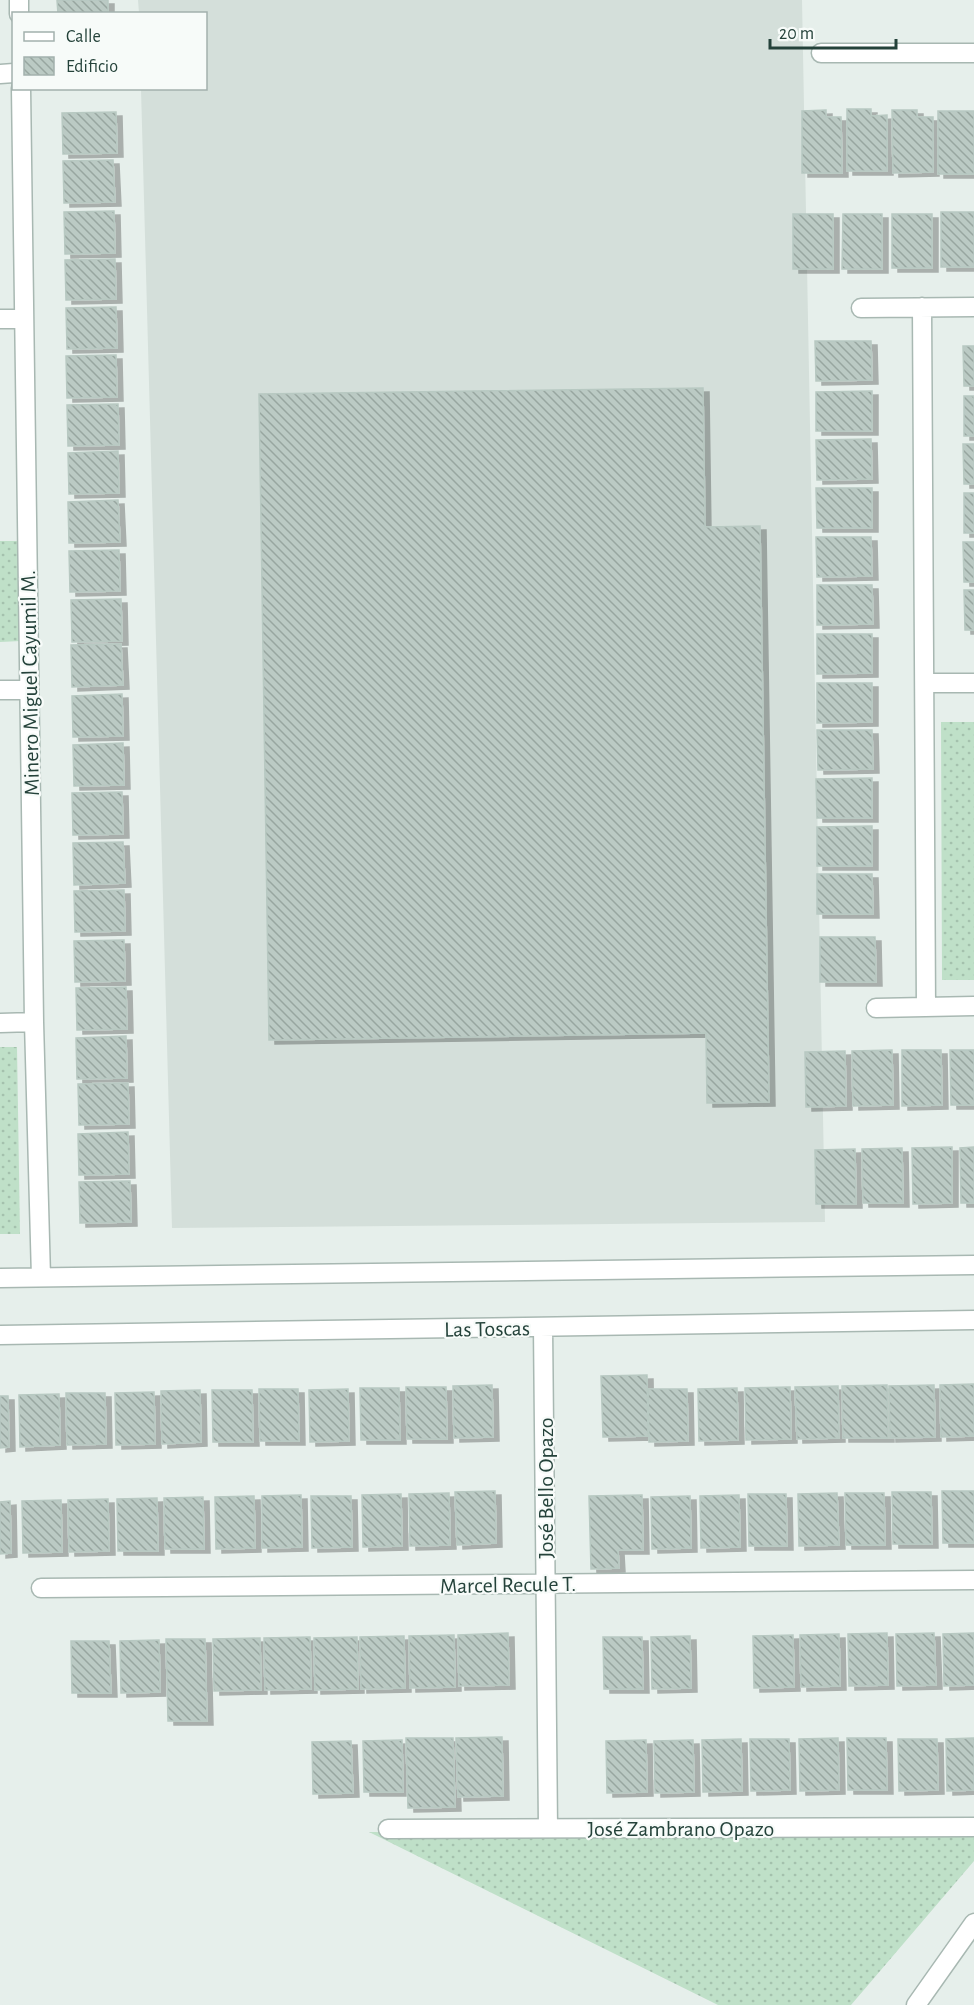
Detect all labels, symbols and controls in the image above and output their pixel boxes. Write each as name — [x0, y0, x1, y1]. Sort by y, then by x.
legend — [12, 12, 207, 90]
scale bar — [770, 12, 896, 50]
text: 20 m — [779, 25, 814, 43]
text: Calle — [66, 28, 101, 46]
text: Edificio — [66, 58, 118, 76]
street label: Minero Miguel Cayumil M. — [17, 570, 43, 796]
street label: Las Toscas — [444, 1317, 530, 1341]
street label: José Bello Opazo — [535, 1417, 557, 1559]
street label: Marcel Recule T. — [440, 1573, 576, 1597]
street label: José Zambrano Opazo — [588, 1818, 774, 1840]

